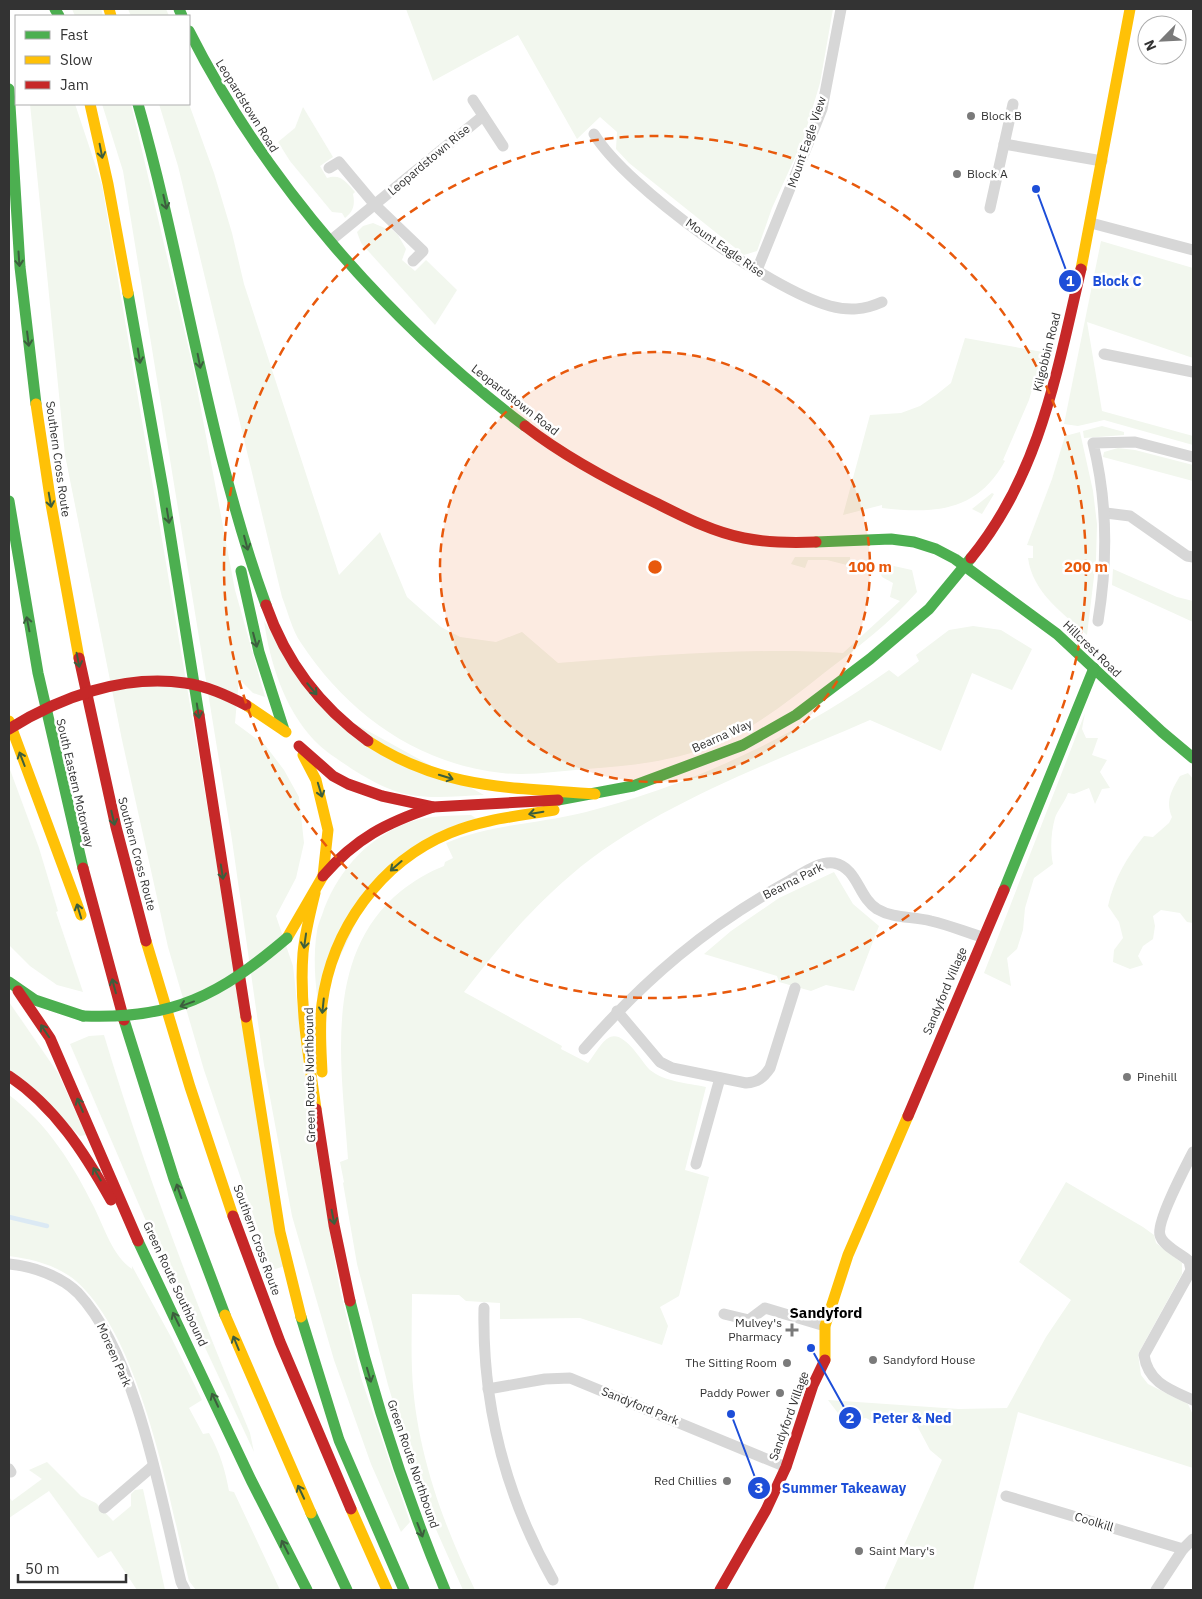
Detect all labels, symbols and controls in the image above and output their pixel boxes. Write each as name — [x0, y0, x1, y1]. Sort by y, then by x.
legend — [15, 15, 190, 105]
north arrow — [1137, 15, 1187, 65]
text: Fast — [60, 25, 88, 44]
text: N — [1140, 37, 1160, 54]
text: Slow — [60, 50, 93, 69]
street label: Leopardstown Road — [213, 56, 282, 155]
text: Jam — [60, 75, 89, 94]
street label: Mount Eagle View — [784, 94, 829, 189]
place label: Block B — [981, 108, 1022, 123]
marker: Block B — [965, 110, 977, 122]
street label: Leopardstown Rise — [385, 121, 473, 198]
one-way arrow — [97, 143, 106, 159]
place label: Block A — [967, 166, 1008, 181]
marker: Block A — [951, 168, 963, 180]
one-way arrow — [161, 193, 170, 209]
street label: Mount Eagle Rise — [683, 215, 768, 281]
one-way arrow — [14, 251, 24, 267]
callout: Block C — [1058, 266, 1152, 295]
text: 1 — [1065, 271, 1075, 290]
text: Block C — [1092, 272, 1142, 290]
street label: Kilgobbin Road — [1029, 311, 1064, 393]
one-way arrow — [23, 330, 33, 346]
one-way arrow — [134, 348, 144, 364]
one-way arrow — [195, 352, 204, 368]
street label: Leopardstown Road — [469, 361, 562, 438]
street label: Southern Cross Route — [43, 400, 74, 518]
one-way arrow — [45, 491, 55, 507]
one-way arrow — [163, 508, 173, 524]
one-way arrow — [242, 534, 251, 550]
text: 100 m — [848, 557, 892, 576]
text: 200 m — [1064, 557, 1108, 576]
centre of rings — [646, 558, 664, 576]
one-way arrow — [22, 616, 32, 632]
street label: Hillcrest Road — [1060, 617, 1125, 680]
one-way arrow — [251, 632, 261, 648]
one-way arrow — [74, 651, 83, 667]
one-way arrow — [307, 683, 318, 696]
one-way arrow — [193, 703, 203, 719]
street label: Bearna Way — [689, 716, 754, 755]
street label: South Eastern Motorway — [53, 717, 98, 849]
one-way arrow — [17, 752, 27, 767]
one-way arrow — [437, 773, 453, 783]
one-way arrow — [315, 782, 325, 798]
street label: Southern Cross Route — [115, 795, 160, 913]
one-way arrow — [528, 809, 544, 819]
one-way arrow — [109, 810, 118, 826]
street label: Bearna Park — [760, 859, 826, 902]
one-way arrow — [390, 861, 403, 872]
one-way arrow — [218, 864, 228, 880]
one-way arrow — [74, 903, 84, 919]
one-way arrow — [300, 933, 310, 949]
street label: Sandyford Village — [919, 944, 970, 1037]
one-way arrow — [109, 978, 118, 994]
one-way arrow — [318, 998, 328, 1014]
one-way arrow — [180, 1000, 195, 1009]
street label: Green Route Northbound — [301, 1007, 318, 1143]
one-way arrow — [40, 1024, 50, 1038]
place label: Pinehill — [1137, 1069, 1177, 1084]
marker: Pinehill — [1121, 1071, 1133, 1083]
one-way arrow — [74, 1098, 84, 1113]
one-way arrow — [91, 1168, 101, 1182]
street label: Southern Cross Route — [230, 1182, 285, 1298]
one-way arrow — [174, 1184, 183, 1199]
one-way arrow — [328, 1209, 338, 1225]
street label: Green Route Southbound — [140, 1219, 211, 1349]
district label: Sandyford — [789, 1303, 863, 1322]
one-way arrow — [170, 1312, 180, 1327]
place label: Mulvey's Pharmacy — [728, 1315, 782, 1344]
street label: Moreen Park — [94, 1321, 135, 1389]
marker: Mulvey's Pharmacy — [786, 1324, 798, 1336]
one-way arrow — [231, 1336, 240, 1351]
place label: Sandyford House — [883, 1352, 976, 1367]
marker: Sandyford House — [867, 1354, 879, 1366]
place label: The Sitting Room — [685, 1355, 777, 1370]
marker: The Sitting Room — [781, 1357, 793, 1369]
one-way arrow — [365, 1367, 375, 1383]
street label: Sandyford Village — [765, 1369, 812, 1463]
street label: Sandyford Park — [599, 1383, 682, 1428]
place label: Paddy Power — [700, 1385, 771, 1400]
marker: Paddy Power — [774, 1387, 786, 1399]
one-way arrow — [209, 1393, 219, 1408]
street label: Green Route Northbound — [384, 1398, 443, 1530]
callout: Peter & Ned — [838, 1404, 961, 1433]
text: 2 — [845, 1408, 855, 1427]
text: Peter & Ned — [873, 1409, 951, 1427]
place label: Red Chillies — [654, 1473, 717, 1488]
callout: Summer Takeaway — [746, 1473, 916, 1502]
marker: Red Chillies — [721, 1475, 733, 1487]
text: 3 — [754, 1478, 764, 1497]
text: Summer Takeaway — [782, 1479, 907, 1497]
one-way arrow — [296, 1485, 306, 1500]
street label: Coolkill — [1073, 1509, 1115, 1535]
one-way arrow — [417, 1522, 426, 1537]
one-way arrow — [280, 1540, 289, 1555]
place label: Saint Mary's — [869, 1543, 935, 1558]
marker: Saint Mary's — [853, 1545, 865, 1557]
scale bar — [18, 1552, 125, 1584]
text: 50 m — [25, 1559, 60, 1578]

